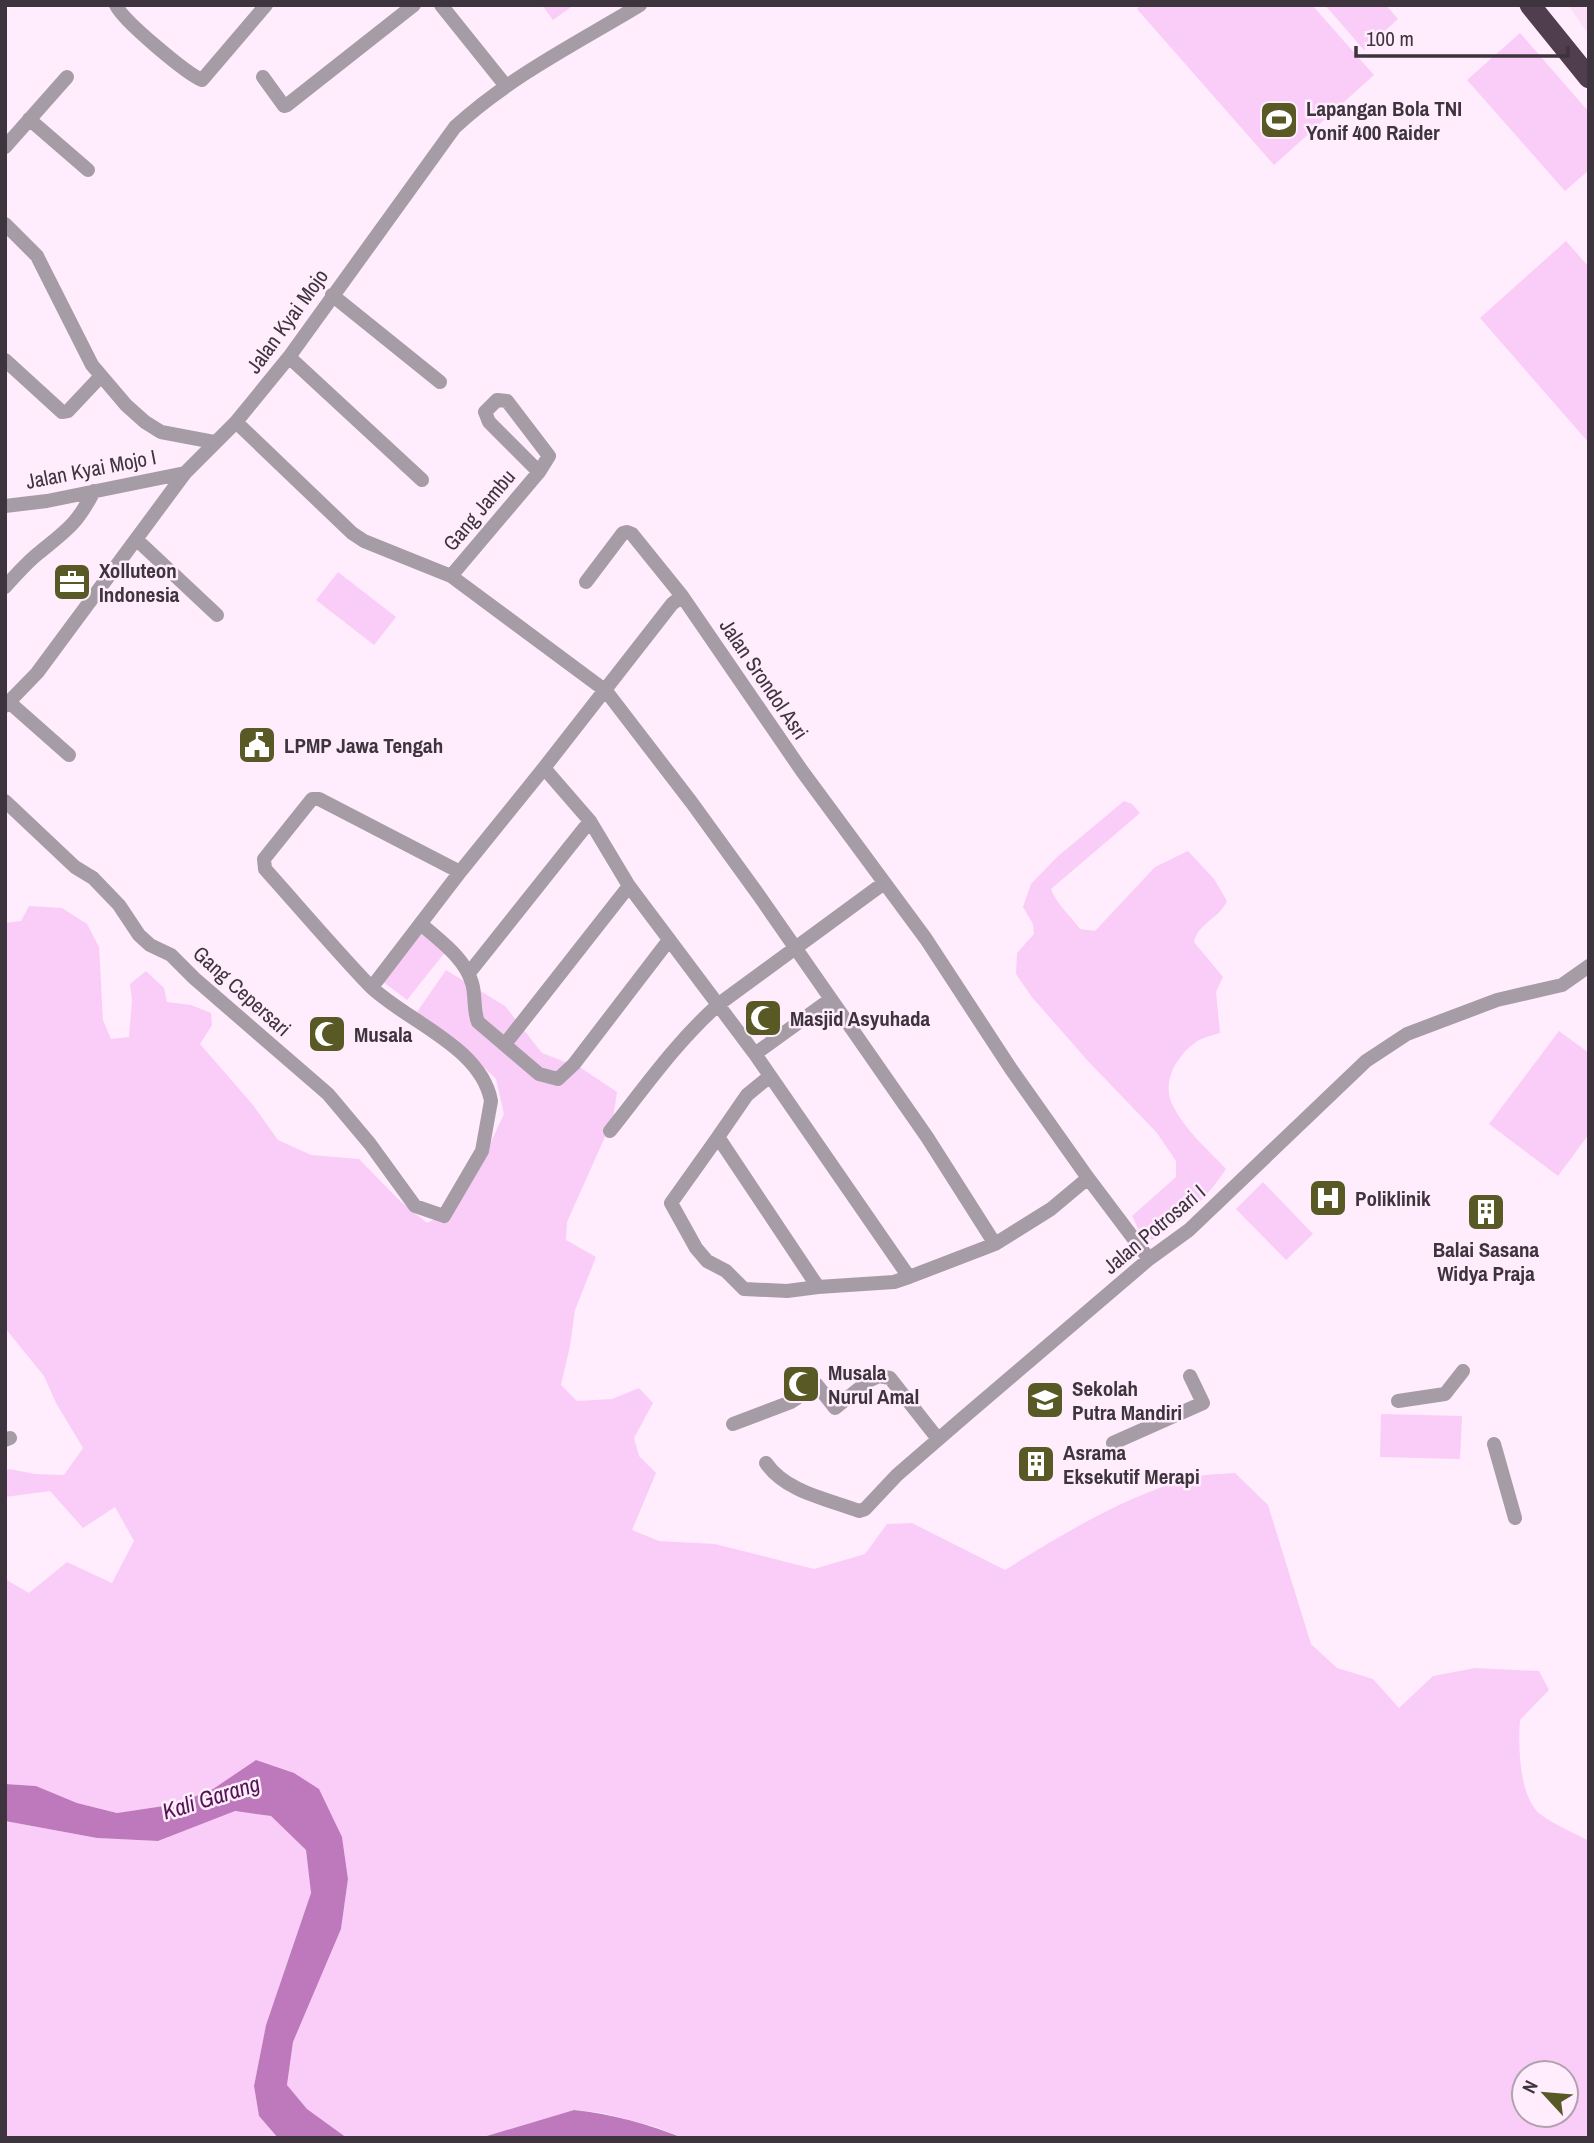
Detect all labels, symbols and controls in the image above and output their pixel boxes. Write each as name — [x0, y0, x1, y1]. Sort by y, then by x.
scale bar — [1356, 14, 1568, 58]
text: 100 m — [1366, 24, 1414, 53]
place label: Lapangan Bola TNI Yonif 400 Raider — [1306, 94, 1462, 147]
sports icon: Lapangan Bola TNI Yonif 400 Raider — [1258, 99, 1300, 141]
street label: Jalan Kyai Mojo — [239, 263, 335, 379]
street label: Jalan Kyai Mojo I — [23, 442, 159, 496]
street label: Gang Jambu — [436, 463, 522, 557]
place label: Xolluteon Indonesia — [99, 556, 180, 609]
office icon: Xolluteon Indonesia — [51, 561, 93, 603]
street label: Jalan Srondol Asri — [713, 613, 815, 745]
public building icon: LPMP Jawa Tengah — [236, 724, 278, 766]
place label: LPMP Jawa Tengah — [284, 731, 443, 760]
street label: Gang Cepersari — [187, 939, 297, 1043]
mosque icon: Masjid Asyuhada — [742, 997, 784, 1039]
place label: Masjid Asyuhada — [790, 1004, 930, 1033]
mosque icon: Musala — [306, 1013, 348, 1055]
place label: Musala — [354, 1020, 413, 1049]
hospital icon: Poliklinik — [1307, 1177, 1349, 1219]
street label: Jalan Potrosari I — [1097, 1178, 1211, 1280]
place label: Poliklinik — [1355, 1184, 1431, 1213]
building icon: Balai Sasana Widya Praja — [1465, 1191, 1507, 1233]
place label: Balai Sasana Widya Praja — [1433, 1235, 1540, 1288]
place label: Musala Nurul Amal — [828, 1358, 919, 1411]
mosque icon: Musala Nurul Amal — [780, 1363, 822, 1405]
place label: Sekolah Putra Mandiri — [1072, 1374, 1182, 1427]
school or university icon: Sekolah Putra Mandiri — [1024, 1379, 1066, 1421]
place label: Asrama Eksekutif Merapi — [1063, 1438, 1200, 1491]
building icon: Asrama Eksekutif Merapi — [1015, 1443, 1057, 1485]
water label: Kali Garang — [158, 1767, 264, 1827]
north arrow — [1510, 2059, 1580, 2129]
text: N — [1516, 2076, 1544, 2097]

